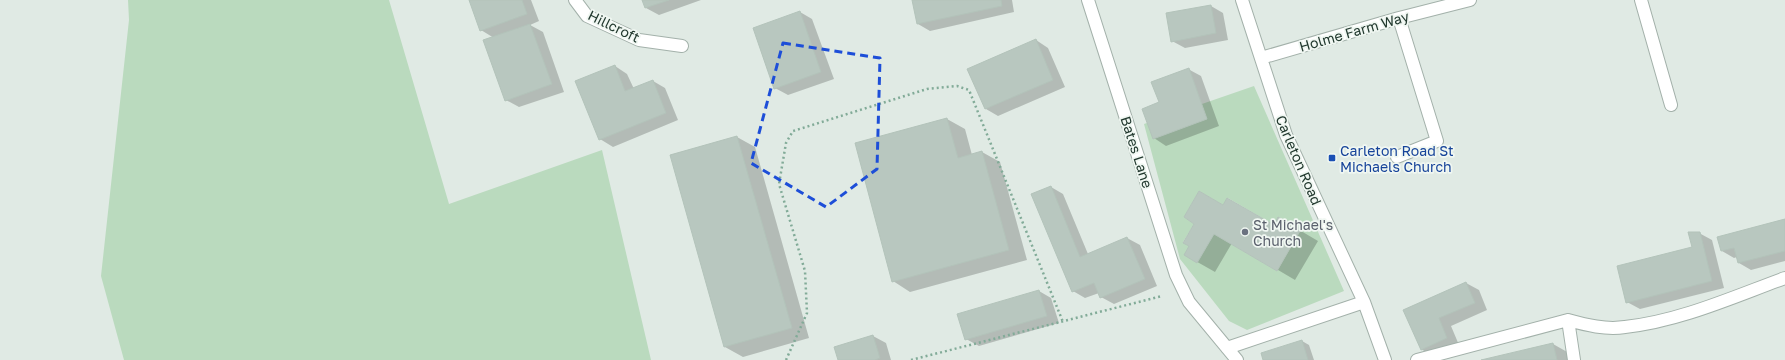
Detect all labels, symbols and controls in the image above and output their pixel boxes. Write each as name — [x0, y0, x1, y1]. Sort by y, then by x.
street label: Hillcroft — [585, 6, 643, 46]
street label: Holme Farm Way — [1297, 7, 1411, 55]
street label: Carleton Road — [1272, 113, 1326, 207]
street label: Bates Lane — [1117, 114, 1157, 190]
place label: Carleton Road St Michaels Church — [1340, 142, 1454, 175]
marker: Carleton Road St Michaels Church — [1327, 153, 1337, 163]
place label: St Michael's Church — [1253, 216, 1333, 249]
marker: St Michael's Church — [1240, 227, 1250, 237]

